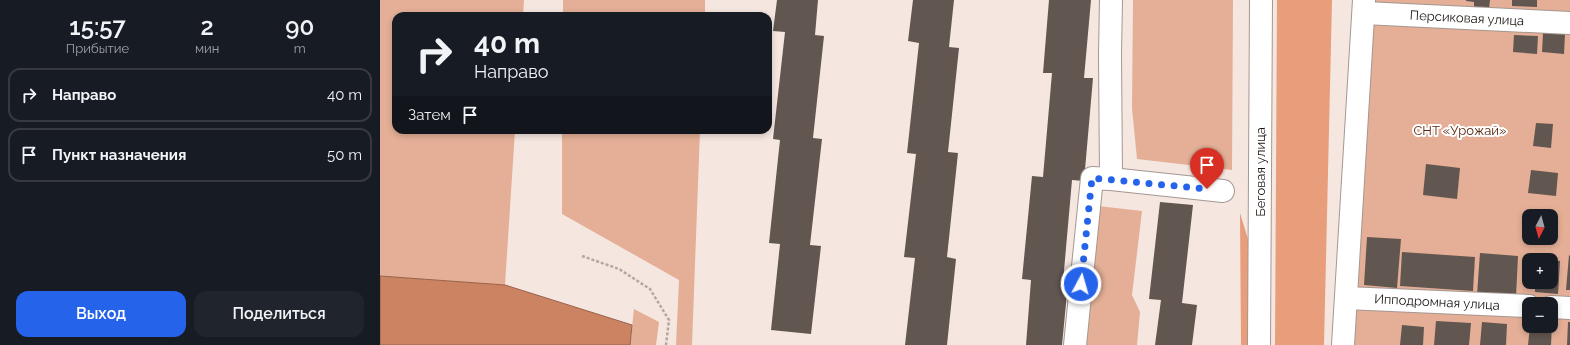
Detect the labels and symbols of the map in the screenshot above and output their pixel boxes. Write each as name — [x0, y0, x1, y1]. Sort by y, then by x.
street label: Персиковая улица — [1409, 8, 1525, 28]
park label: СНТ «Урожай» — [1413, 123, 1507, 138]
street label: Беговая улица — [1253, 127, 1268, 217]
pin — [1190, 148, 1224, 189]
north arrow — [1522, 209, 1558, 245]
position arrow — [1060, 263, 1102, 305]
street label: Ипподромная улица — [1374, 291, 1500, 313]

